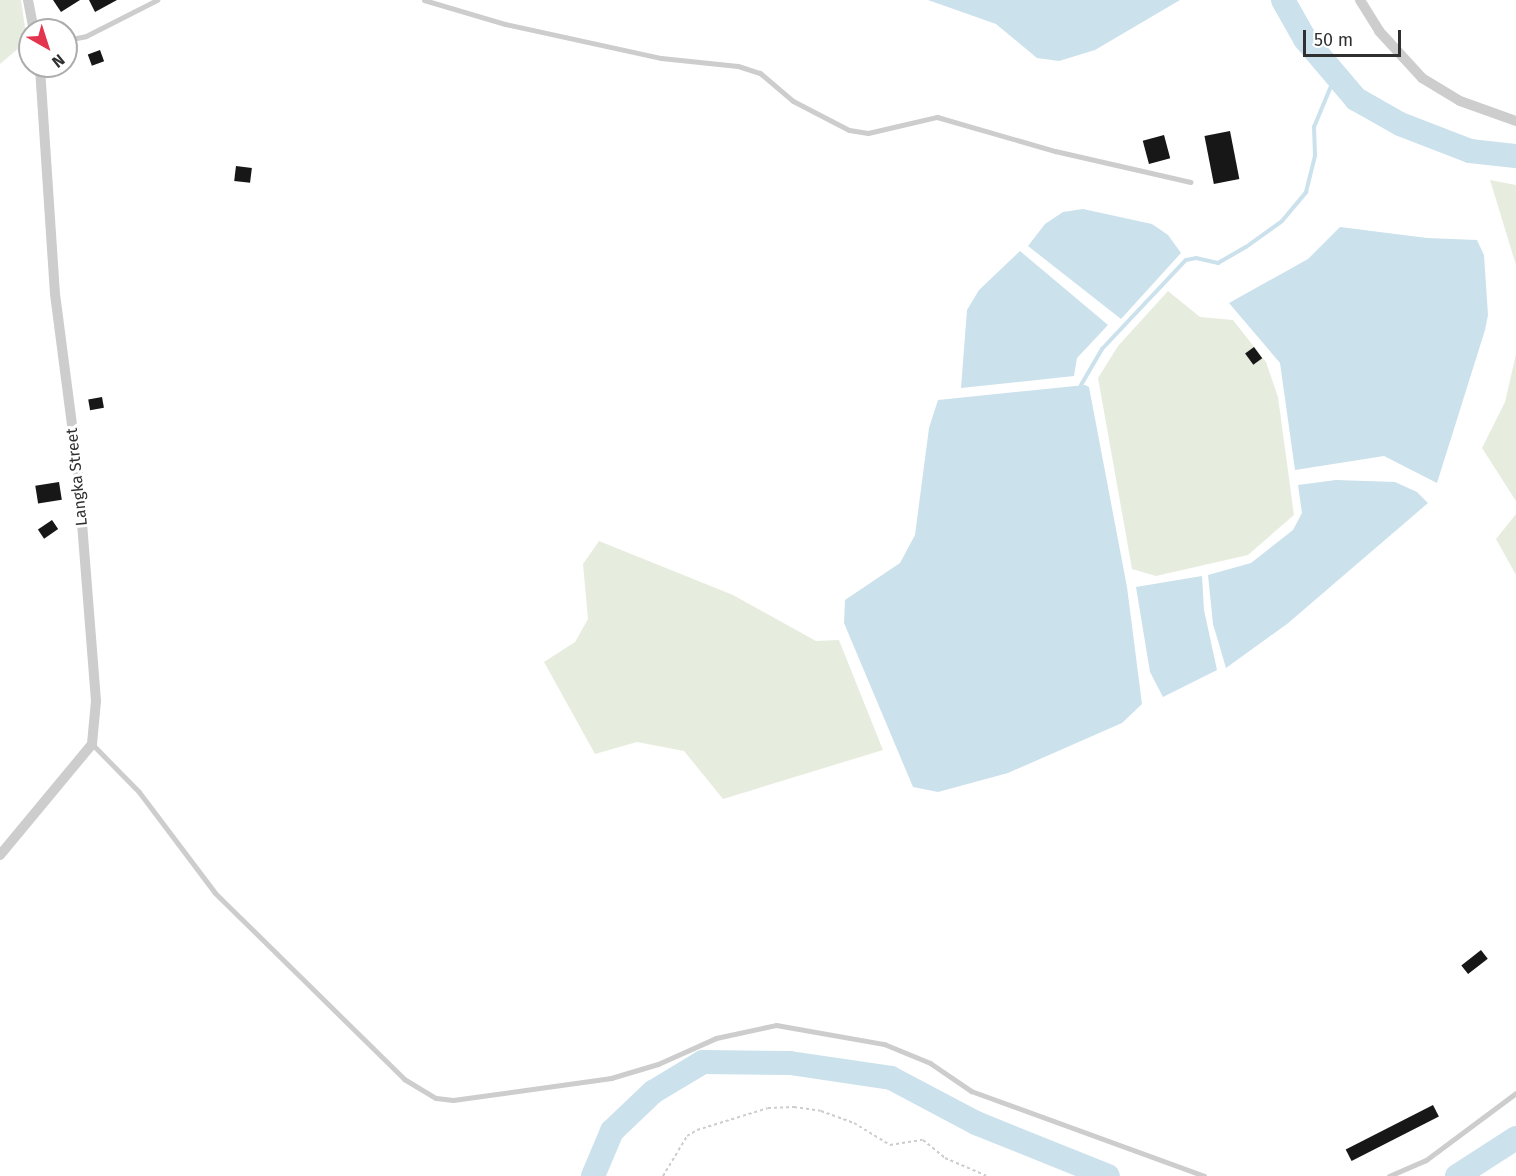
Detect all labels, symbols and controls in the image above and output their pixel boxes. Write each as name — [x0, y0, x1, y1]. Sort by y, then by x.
north arrow — [18, 18, 78, 78]
scale bar — [1306, 18, 1404, 56]
text: 50 m — [1314, 29, 1353, 51]
text: N — [48, 50, 68, 72]
street label: Langka Street — [62, 427, 92, 527]

